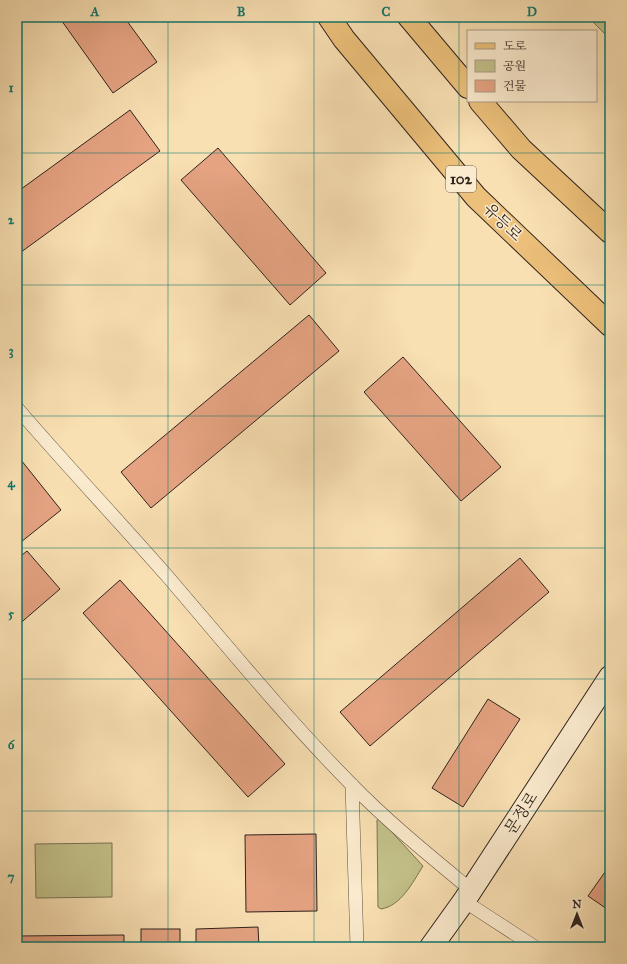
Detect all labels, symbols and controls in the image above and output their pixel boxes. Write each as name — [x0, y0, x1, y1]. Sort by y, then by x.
text: A — [90, 4, 100, 20]
text: B — [237, 4, 246, 20]
text: C — [382, 4, 391, 20]
text: D — [527, 4, 537, 20]
legend — [467, 30, 597, 102]
text: 도로 — [503, 39, 527, 53]
text: 공원 — [503, 59, 526, 73]
text: 건물 — [503, 79, 527, 93]
text: 1 — [8, 80, 14, 96]
road number: 102 — [446, 166, 476, 192]
street label: 유등로 — [480, 199, 527, 245]
text: 2 — [8, 212, 15, 228]
text: 3 — [8, 343, 14, 359]
text: 4 — [7, 475, 15, 491]
text: 5 — [8, 606, 15, 622]
text: 6 — [8, 737, 16, 753]
street label: 문정로 — [500, 788, 542, 838]
text: 7 — [8, 869, 15, 885]
north arrow — [557, 894, 597, 934]
text: N — [572, 898, 582, 911]

